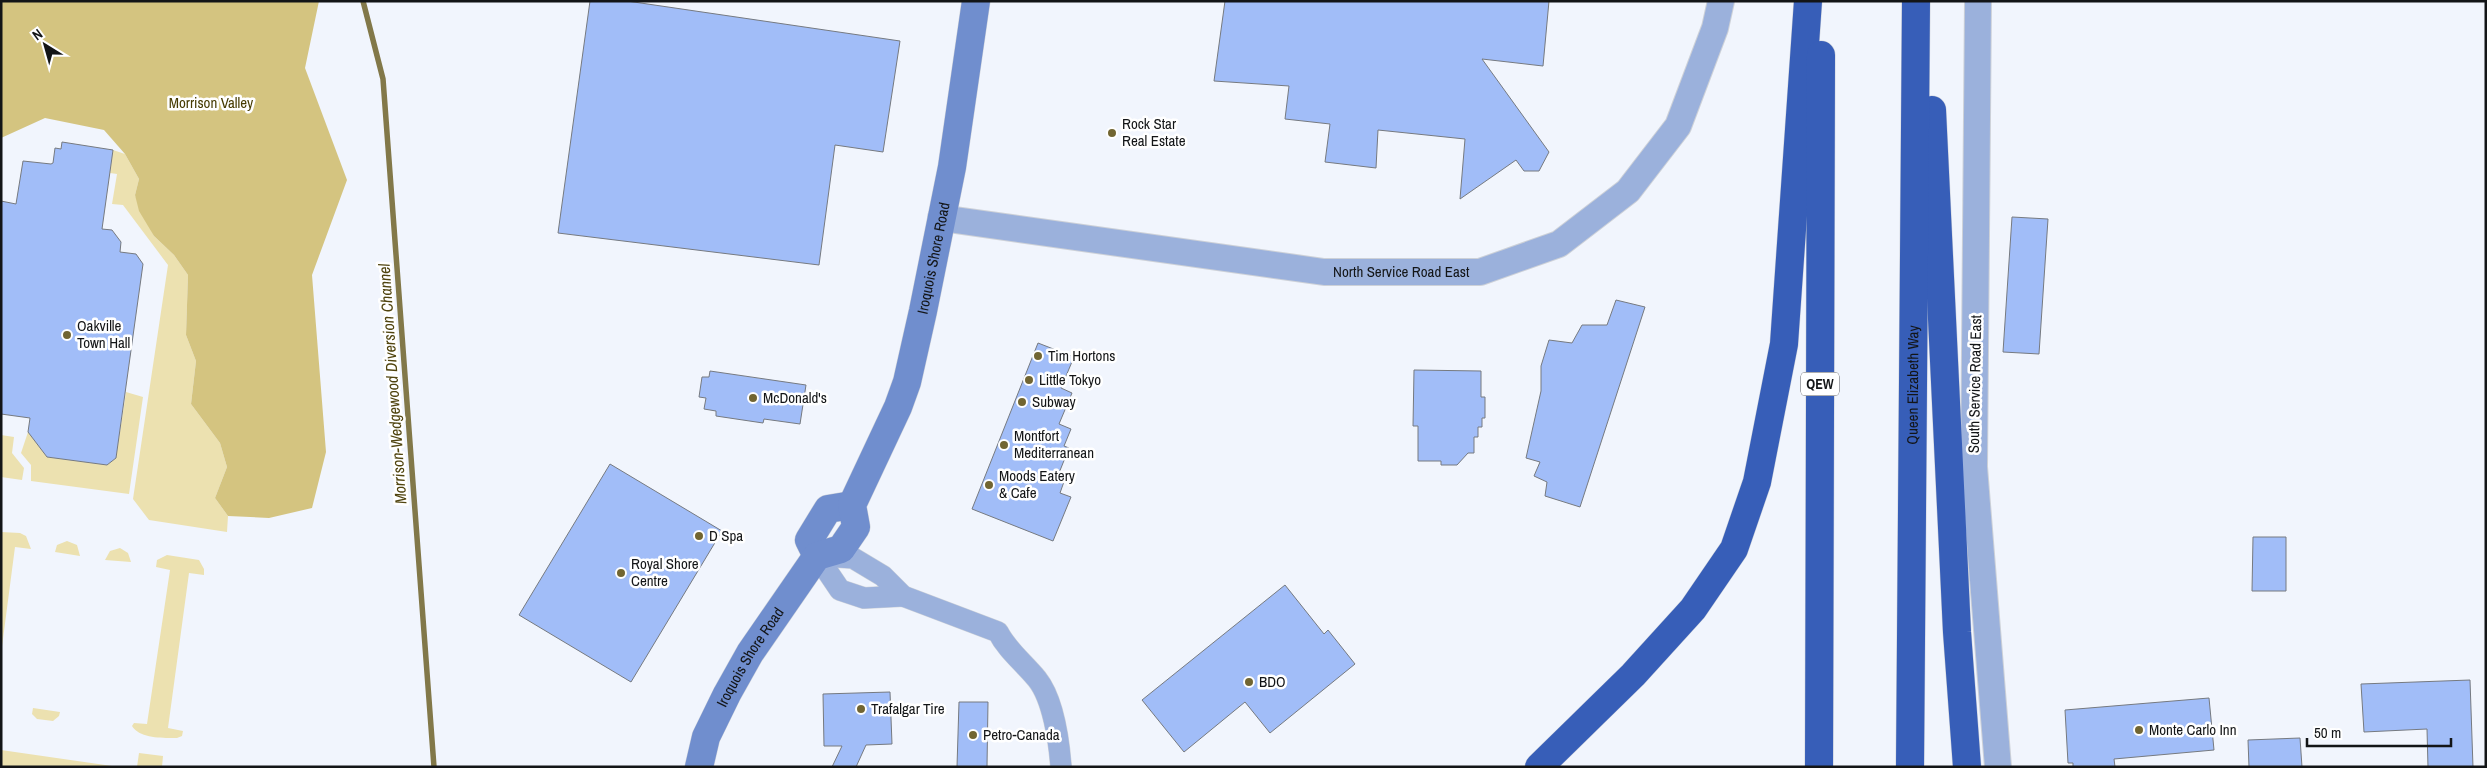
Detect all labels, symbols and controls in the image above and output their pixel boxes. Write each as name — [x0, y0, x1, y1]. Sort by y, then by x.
north arrow — [20, 20, 70, 70]
text: N — [28, 25, 46, 44]
park label: Morrison Valley — [169, 92, 254, 113]
place label: Rock Star Real Estate — [1122, 113, 1186, 151]
marker: Rock Star Real Estate — [1106, 127, 1118, 139]
street label: Iroquois Shore Road — [912, 200, 955, 316]
street label: North Service Road East — [1333, 261, 1470, 282]
water label: Morrison-Wedgewood Diversion Channel — [373, 262, 411, 505]
street label: South Service Road East — [1963, 314, 1986, 453]
place label: Oakville Town Hall — [77, 315, 130, 353]
street label: Queen Elizabeth Way — [1902, 324, 1923, 445]
marker: Oakville Town Hall — [61, 329, 73, 341]
place label: Tim Hortons — [1048, 345, 1115, 366]
marker: Tim Hortons — [1032, 350, 1044, 362]
place label: Little Tokyo — [1039, 369, 1101, 390]
road number: QEW — [1801, 372, 1839, 396]
marker: Little Tokyo — [1023, 374, 1035, 386]
place label: McDonald's — [763, 387, 827, 408]
place label: Subway — [1032, 391, 1077, 412]
marker: McDonald's — [747, 392, 759, 404]
marker: Subway — [1016, 396, 1028, 408]
place label: Montfort Mediterranean — [1014, 425, 1094, 463]
marker: Montfort Mediterranean — [998, 439, 1010, 451]
place label: Moods Eatery & Cafe — [999, 465, 1076, 503]
marker: Moods Eatery & Cafe — [983, 479, 995, 491]
place label: D Spa — [709, 525, 743, 546]
marker: D Spa — [693, 530, 705, 542]
place label: Royal Shore Centre — [631, 553, 699, 591]
marker: Royal Shore Centre — [615, 567, 627, 579]
street label: Iroquois Shore Road — [711, 603, 788, 710]
place label: BDO — [1259, 671, 1286, 692]
marker: BDO — [1243, 676, 1255, 688]
place label: Trafalgar Tire — [871, 698, 945, 719]
marker: Trafalgar Tire — [855, 703, 867, 715]
scale bar — [2307, 716, 2451, 748]
place label: Monte Carlo Inn — [2149, 719, 2237, 740]
text: 50 m — [2314, 722, 2341, 743]
place label: Petro-Canada — [983, 724, 1060, 745]
marker: Monte Carlo Inn — [2133, 724, 2145, 736]
marker: Petro-Canada — [967, 729, 979, 741]

